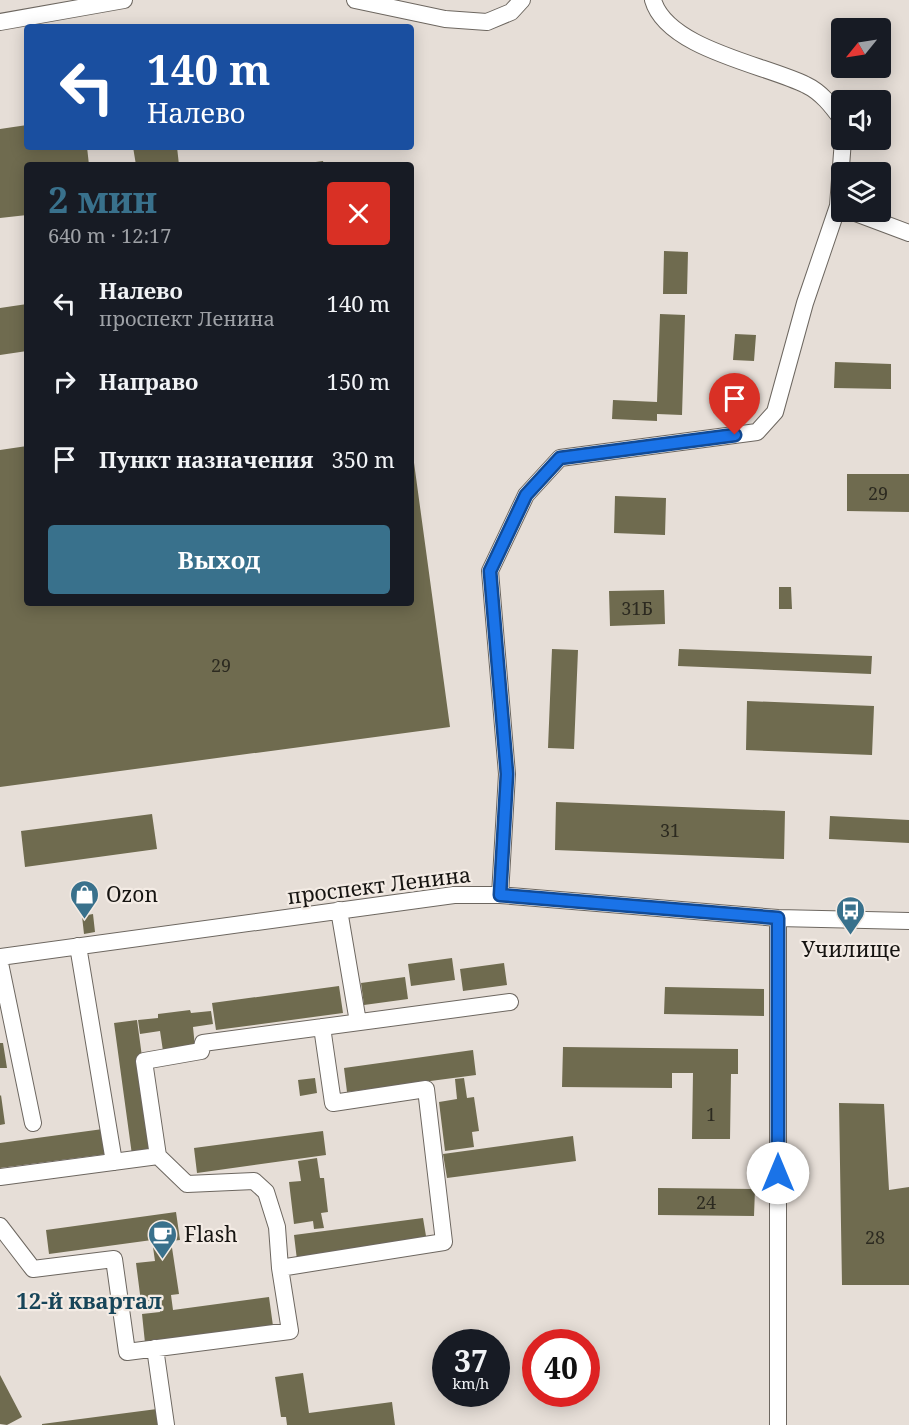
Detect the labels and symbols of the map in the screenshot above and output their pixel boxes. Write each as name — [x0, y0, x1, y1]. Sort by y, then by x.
north arrow — [831, 18, 891, 78]
pin — [709, 373, 760, 435]
house number: 29 — [868, 481, 888, 505]
house number: 31Б — [621, 596, 653, 620]
house number: 29 — [211, 653, 231, 677]
house number: 31 — [660, 818, 680, 842]
street label: проспект Ленина — [286, 860, 472, 910]
shop icon: Ozon — [69, 878, 101, 920]
place label: Ozon — [106, 880, 158, 908]
bus stop icon: Училище — [835, 894, 867, 936]
place label: Училище — [801, 935, 901, 963]
house number: 1 — [706, 1102, 716, 1126]
position arrow — [746, 1141, 810, 1205]
house number: 24 — [696, 1190, 716, 1214]
cafe icon: Flash — [147, 1218, 179, 1260]
place label: Flash — [184, 1220, 238, 1248]
house number: 28 — [865, 1225, 885, 1249]
district label: 12-й квартал — [16, 1285, 162, 1315]
speed limit sign: 40 — [522, 1329, 600, 1407]

